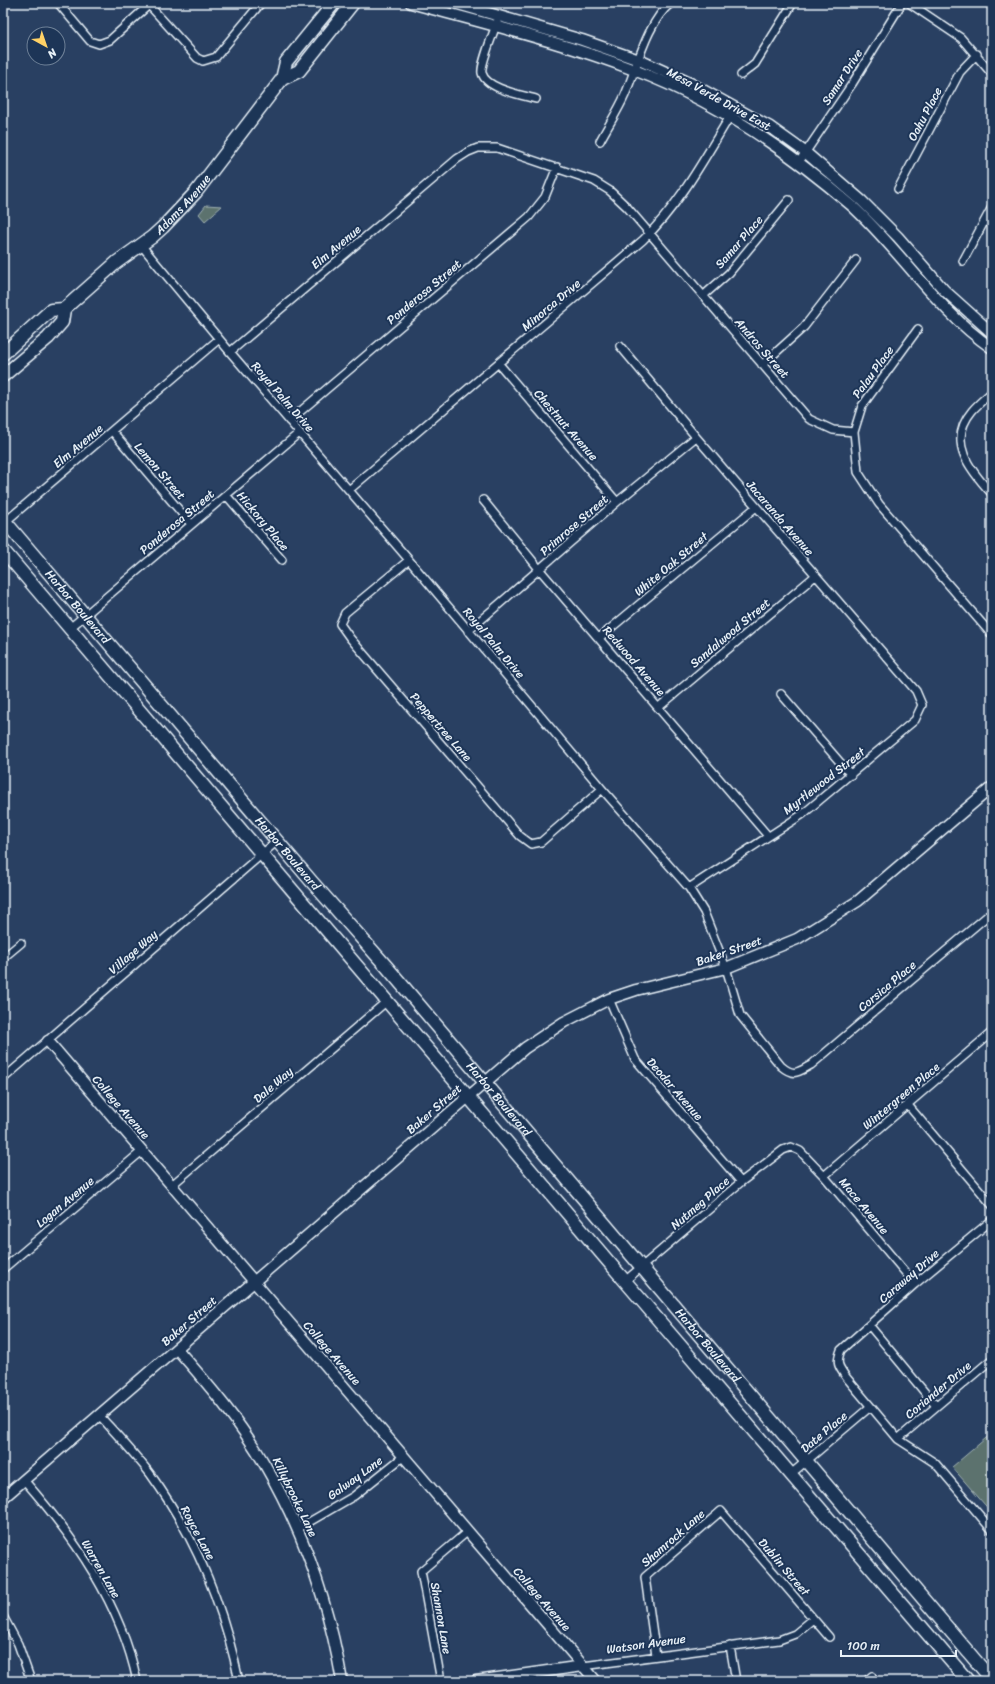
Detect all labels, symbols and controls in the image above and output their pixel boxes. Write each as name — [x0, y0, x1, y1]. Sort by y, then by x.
north arrow — [26, 26, 66, 66]
text: N — [43, 43, 62, 63]
street label: Samar Drive — [815, 44, 869, 110]
street label: Mesa Verde Drive East — [663, 61, 775, 137]
street label: Oahu Place — [902, 83, 948, 145]
street label: Adams Avenue — [149, 169, 217, 241]
street label: Samar Place — [709, 210, 769, 274]
street label: Elm Avenue — [306, 219, 366, 275]
street label: Ponderosa Street — [381, 254, 467, 330]
street label: Minorca Drive — [516, 273, 586, 337]
street label: Andros Street — [728, 312, 795, 384]
street label: Palau Place — [846, 341, 900, 403]
street label: Royal Palm Drive — [246, 357, 320, 437]
street label: Chestnut Avenue — [528, 384, 604, 466]
street label: Elm Avenue — [48, 418, 108, 474]
street label: Lemon Street — [128, 437, 192, 505]
street label: Jacaranda Avenue — [740, 474, 820, 561]
street label: Ponderosa Street — [134, 484, 220, 560]
street label: Hickory Place — [231, 486, 295, 556]
street label: Primrose Street — [535, 489, 613, 561]
street label: White Oak Street — [629, 525, 714, 602]
street label: Harbor Boulevard — [39, 564, 117, 650]
street label: Sandalwood Street — [685, 592, 775, 674]
street label: Royal Palm Drive — [457, 602, 531, 684]
street label: Redwood Avenue — [597, 621, 671, 702]
street label: Peppertree Lane — [404, 687, 478, 767]
street label: Myrtlewood Street — [778, 741, 871, 820]
street label: Harbor Boulevard — [249, 811, 327, 897]
street label: Village Way — [103, 924, 163, 980]
street label: Baker Street — [693, 929, 765, 973]
street label: Corsica Place — [853, 955, 921, 1017]
street label: Deodar Avenue — [641, 1052, 709, 1126]
street label: Wintergreen Place — [857, 1056, 945, 1135]
street label: Harbor Boulevard — [461, 1057, 538, 1143]
street label: Dale Way — [248, 1061, 299, 1109]
street label: College Avenue — [86, 1070, 156, 1145]
street label: Baker Street — [401, 1078, 467, 1140]
street label: Logan Avenue — [30, 1171, 100, 1233]
street label: Nutmeg Place — [665, 1171, 735, 1235]
street label: Mace Avenue — [833, 1172, 895, 1240]
street label: Caraway Drive — [873, 1243, 945, 1309]
street label: Baker Street — [156, 1290, 222, 1352]
street label: Harbor Boulevard — [670, 1303, 747, 1389]
street label: College Avenue — [297, 1316, 367, 1391]
street label: Coriander Drive — [900, 1355, 976, 1425]
street label: Date Place — [795, 1405, 853, 1459]
street label: Galway Lane — [322, 1450, 388, 1506]
street label: Killybrooke Lane — [266, 1453, 324, 1541]
street label: Royce Lane — [174, 1502, 222, 1564]
street label: Shamrock Lane — [636, 1504, 710, 1572]
street label: Dublin Street — [752, 1533, 816, 1602]
street label: Warren Lane — [75, 1535, 127, 1603]
street label: College Avenue — [507, 1562, 577, 1637]
street label: Shannon Lane — [424, 1580, 458, 1656]
street label: Watson Avenue — [605, 1628, 687, 1660]
scale bar — [841, 1632, 956, 1658]
text: 100 m — [847, 1635, 880, 1657]

